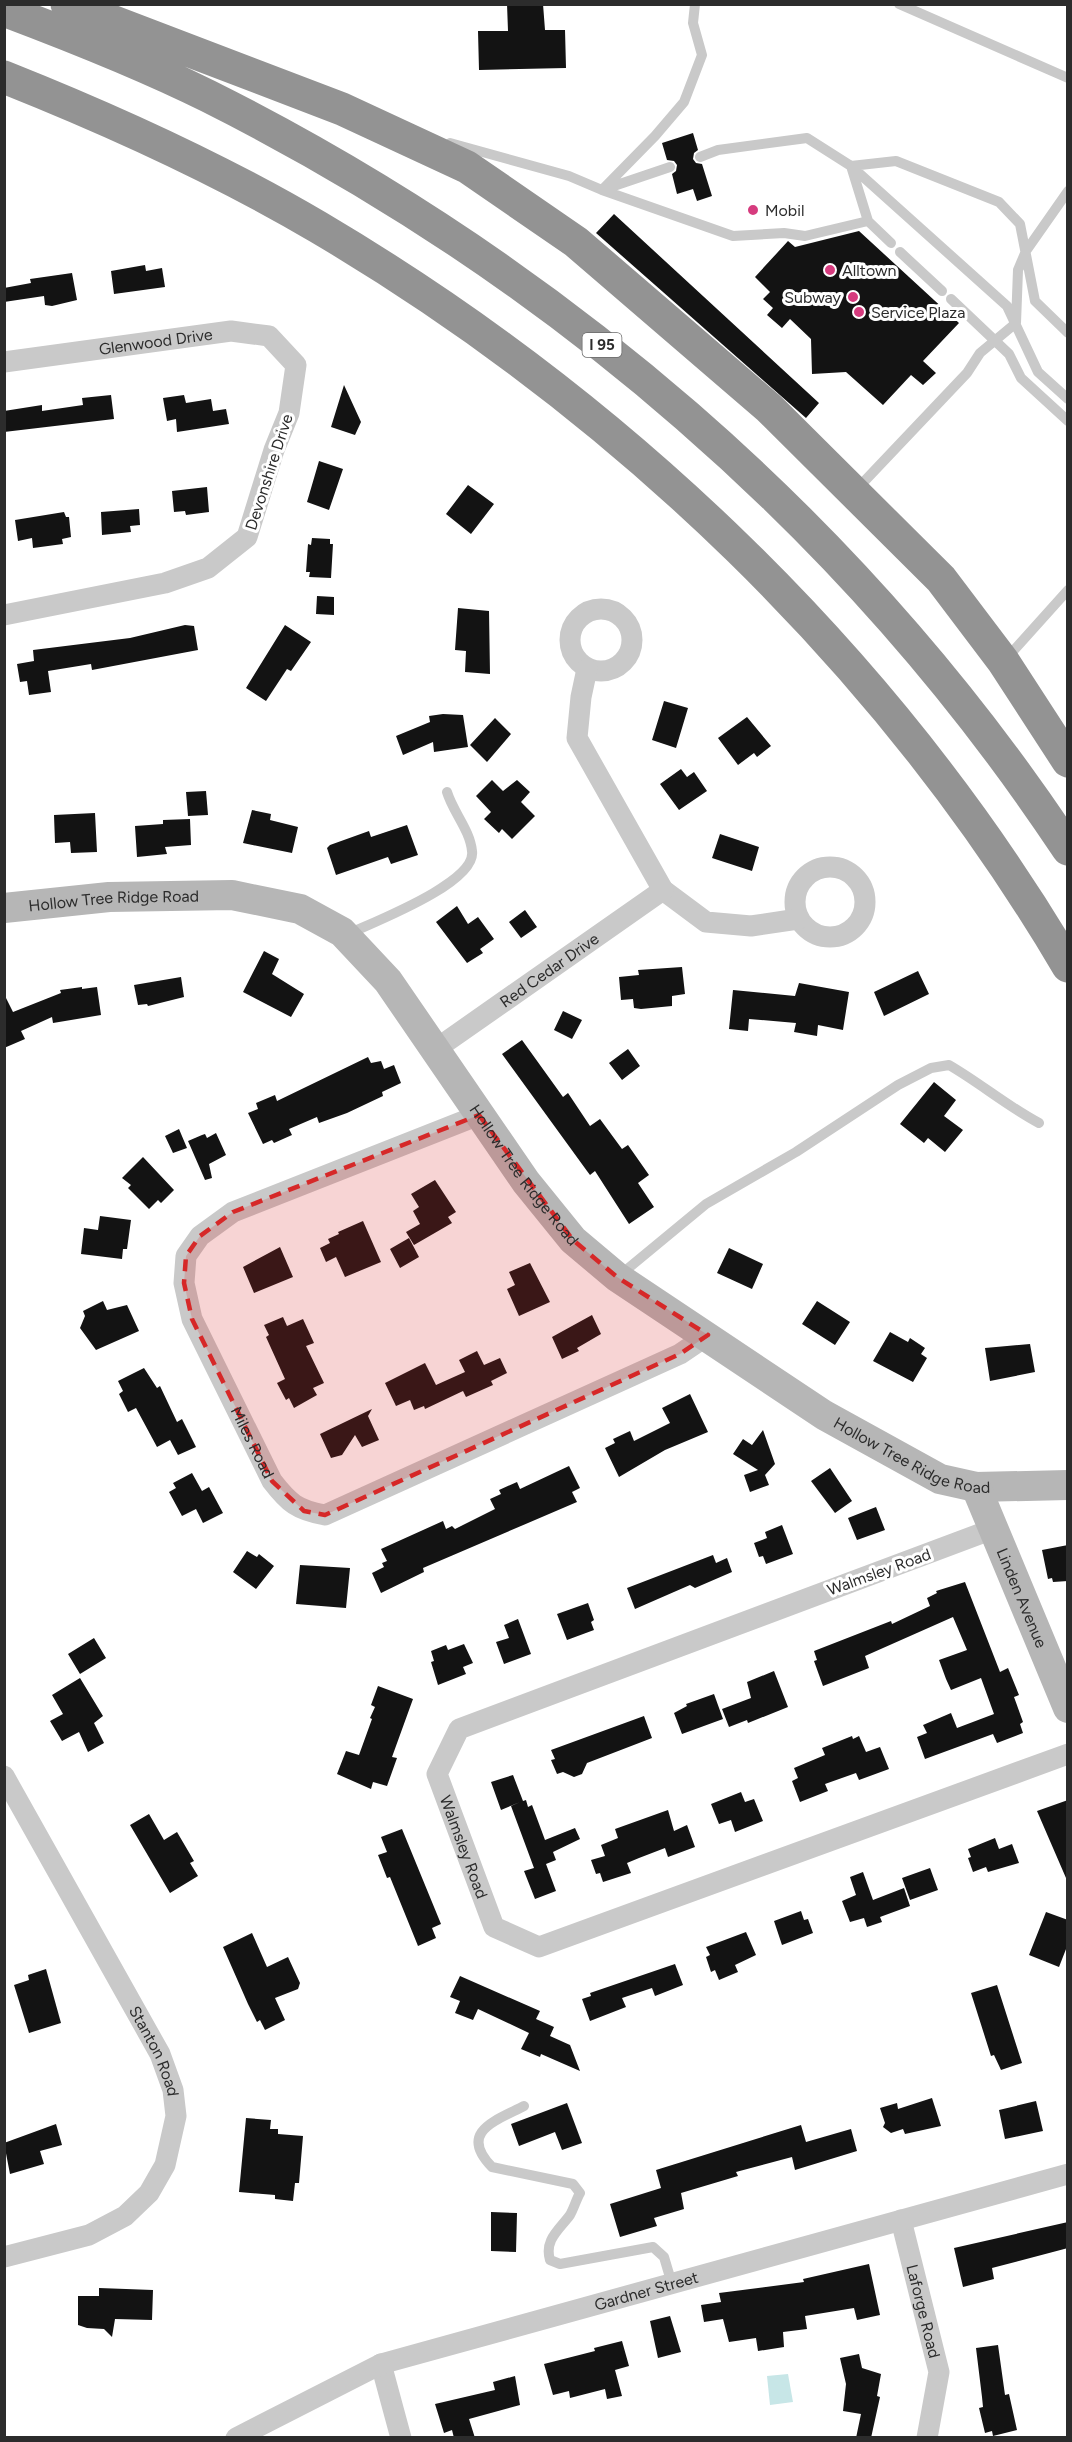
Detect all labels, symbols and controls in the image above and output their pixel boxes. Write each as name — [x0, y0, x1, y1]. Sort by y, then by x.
place label: Mobil — [765, 201, 804, 220]
marker: Mobil — [746, 203, 760, 217]
place label: Alltown — [842, 261, 896, 280]
marker: Alltown — [823, 263, 837, 277]
place label: Subway — [784, 288, 842, 307]
marker: Subway — [846, 290, 860, 304]
place label: Service Plaza — [871, 303, 965, 322]
marker: Service Plaza — [852, 305, 866, 319]
street label: Glenwood Drive — [98, 324, 214, 358]
road number: I 95 — [582, 333, 622, 357]
street label: Devonshire Drive — [241, 411, 297, 533]
street label: Hollow Tree Ridge Road — [27, 886, 199, 915]
street label: Red Cedar Drive — [496, 929, 602, 1011]
street label: Hollow Tree Ridge Road — [466, 1100, 583, 1249]
street label: Miles Road — [227, 1403, 279, 1481]
street label: Hollow Tree Ridge Road — [830, 1413, 991, 1497]
street label: Walmsley Road — [825, 1544, 933, 1600]
street label: Linden Avenue — [993, 1545, 1051, 1651]
street label: Walmsley Road — [436, 1792, 492, 1901]
street label: Stanton Road — [125, 2002, 183, 2097]
street label: Laforge Road — [903, 2262, 945, 2360]
street label: Gardner Street — [592, 2267, 700, 2314]

